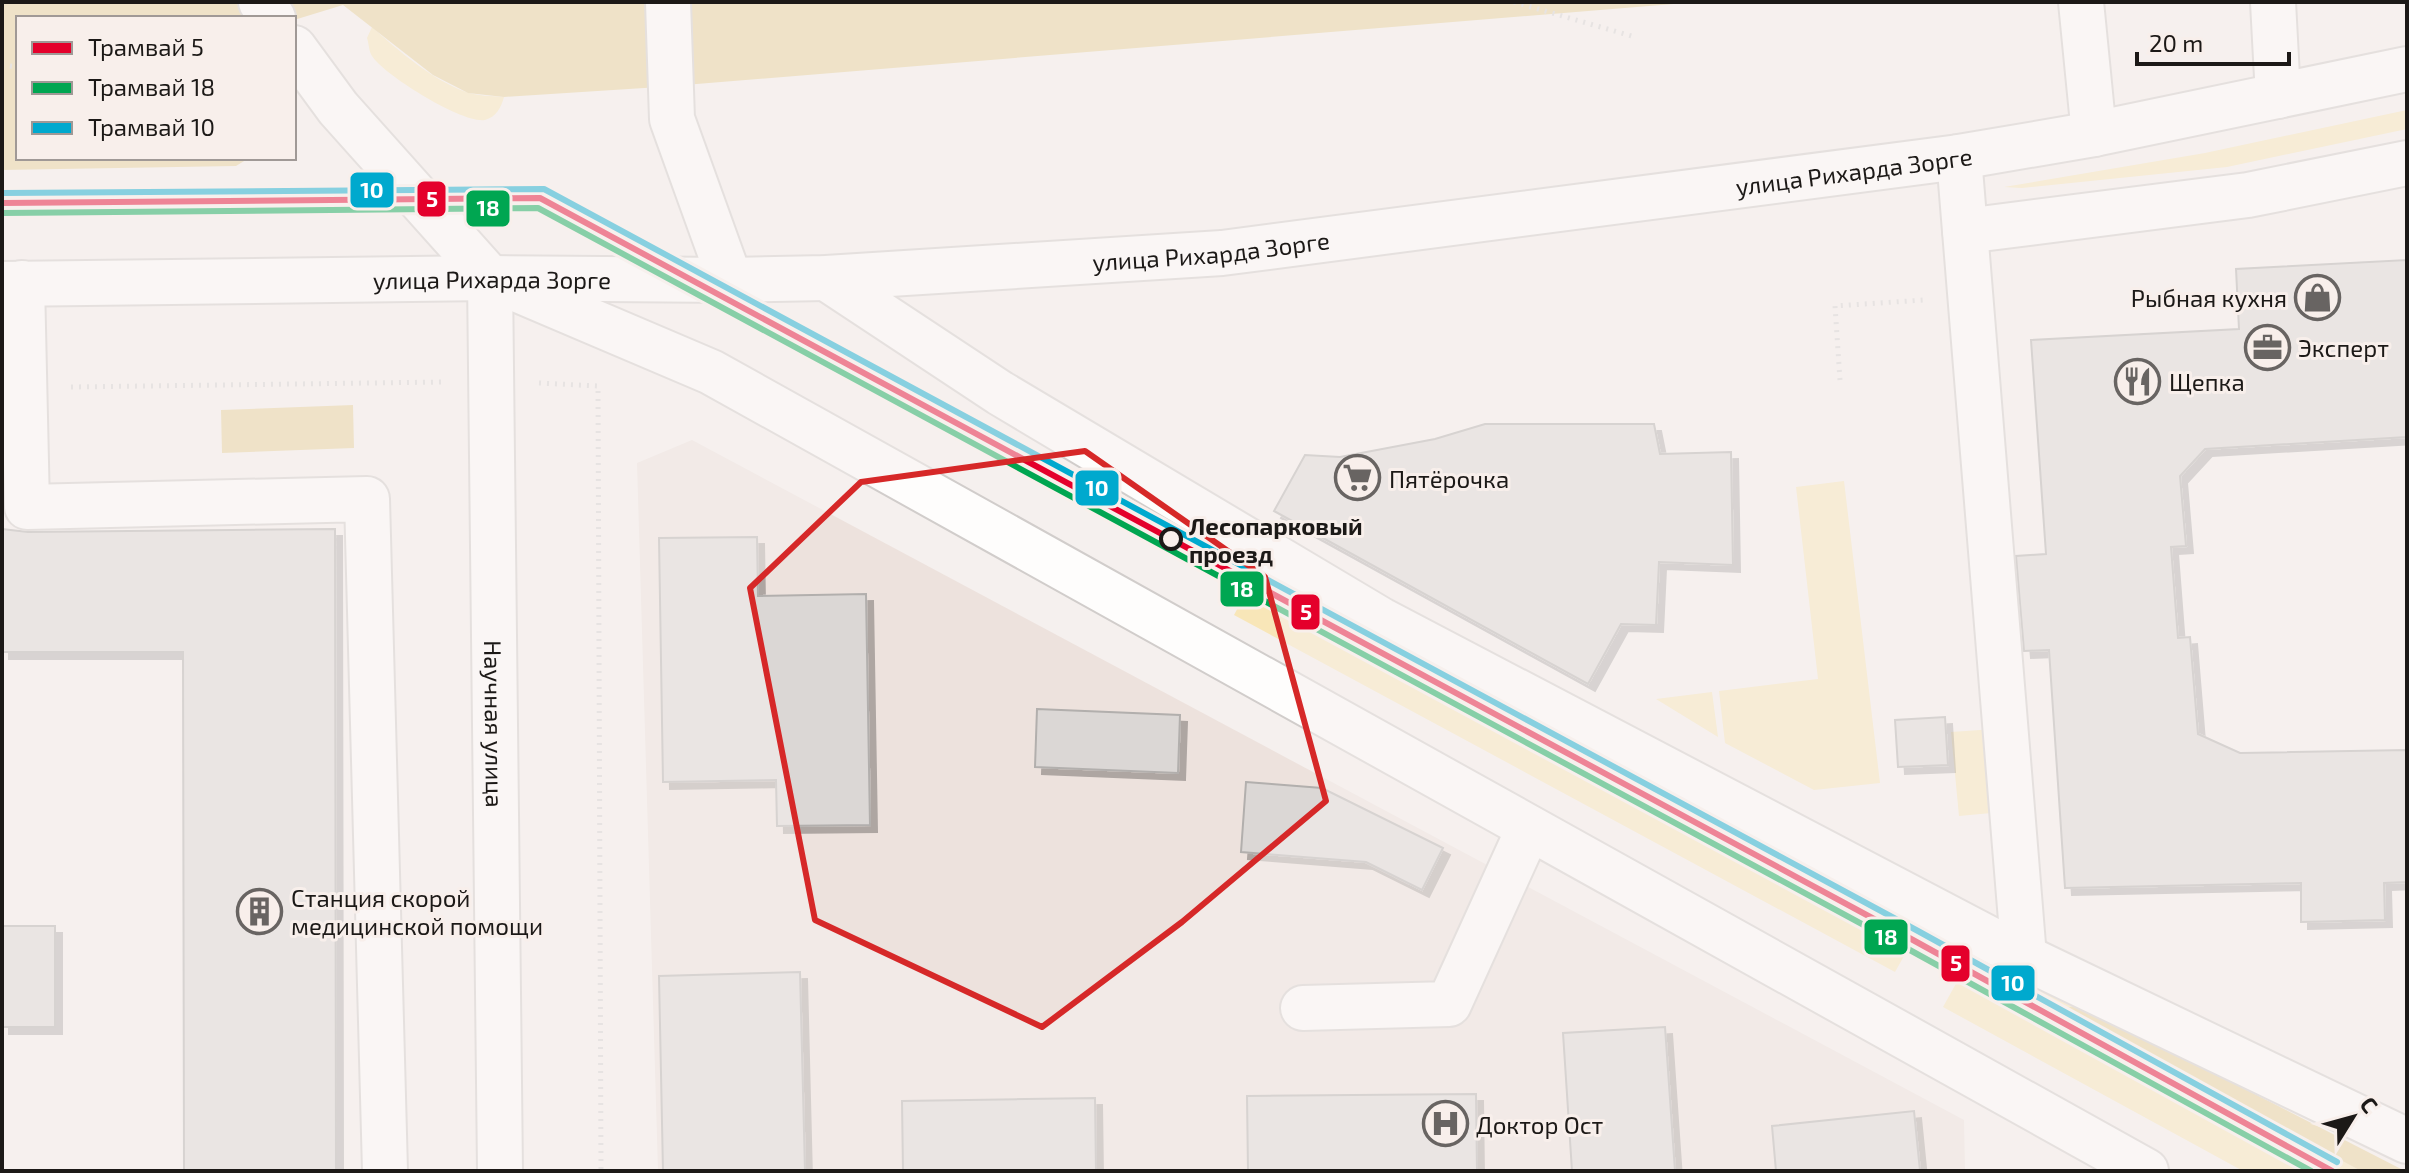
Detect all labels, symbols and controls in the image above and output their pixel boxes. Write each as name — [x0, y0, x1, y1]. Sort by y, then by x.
legend — [16, 16, 296, 160]
scale bar — [2137, 16, 2289, 66]
text: 20 m — [2149, 28, 2203, 57]
text: Трамвай 5 — [88, 32, 204, 61]
text: Трамвай 18 — [88, 72, 215, 101]
text: Трамвай 10 — [88, 112, 215, 141]
street label: улица Рихарда Зорге — [1734, 141, 1974, 201]
line badge: 10 — [349, 171, 395, 209]
text: 10 — [360, 176, 384, 202]
line badge: 5 — [416, 180, 447, 218]
text: 5 — [426, 185, 438, 211]
line badge: 18 — [465, 189, 511, 228]
text: 18 — [476, 194, 500, 220]
street label: улица Рихарда Зорге — [1091, 225, 1331, 277]
street label: улица Рихарда Зорге — [373, 263, 611, 295]
shop icon: Рыбная кухня — [2294, 273, 2342, 321]
place label: Рыбная кухня — [2131, 283, 2287, 313]
office icon: Эксперт — [2243, 323, 2291, 371]
place label: Эксперт — [2298, 333, 2389, 362]
restaurant icon: Щепка — [2114, 357, 2162, 405]
place label: Щепка — [2169, 367, 2245, 396]
supermarket icon: Пятёрочка — [1334, 454, 1382, 502]
place label: Пятёрочка — [1389, 464, 1509, 493]
line badge: 10 — [1074, 469, 1120, 507]
text: 10 — [1085, 474, 1109, 500]
place label: Лесопарковый проезд — [1189, 511, 1363, 568]
marker: Лесопарковый проезд — [1160, 528, 1182, 550]
line badge: 18 — [1219, 570, 1265, 608]
text: 18 — [1230, 575, 1254, 601]
line badge: 5 — [1290, 593, 1321, 631]
text: 5 — [1300, 598, 1312, 624]
street label: Научная улица — [479, 640, 510, 808]
place label: Станция скорой медицинской помощи — [291, 883, 543, 940]
building icon: Станция скорой медицинской помощи — [236, 887, 284, 935]
line badge: 18 — [1863, 918, 1909, 956]
text: 18 — [1874, 923, 1898, 949]
line badge: 5 — [1940, 944, 1971, 983]
text: 5 — [1950, 949, 1962, 975]
line badge: 10 — [1990, 964, 2036, 1002]
text: 10 — [2001, 969, 2025, 995]
north arrow — [2313, 1077, 2393, 1157]
text: С — [2355, 1091, 2384, 1117]
hospital icon: Доктор Ост — [1421, 1100, 1469, 1148]
place label: Доктор Ост — [1476, 1110, 1604, 1139]

